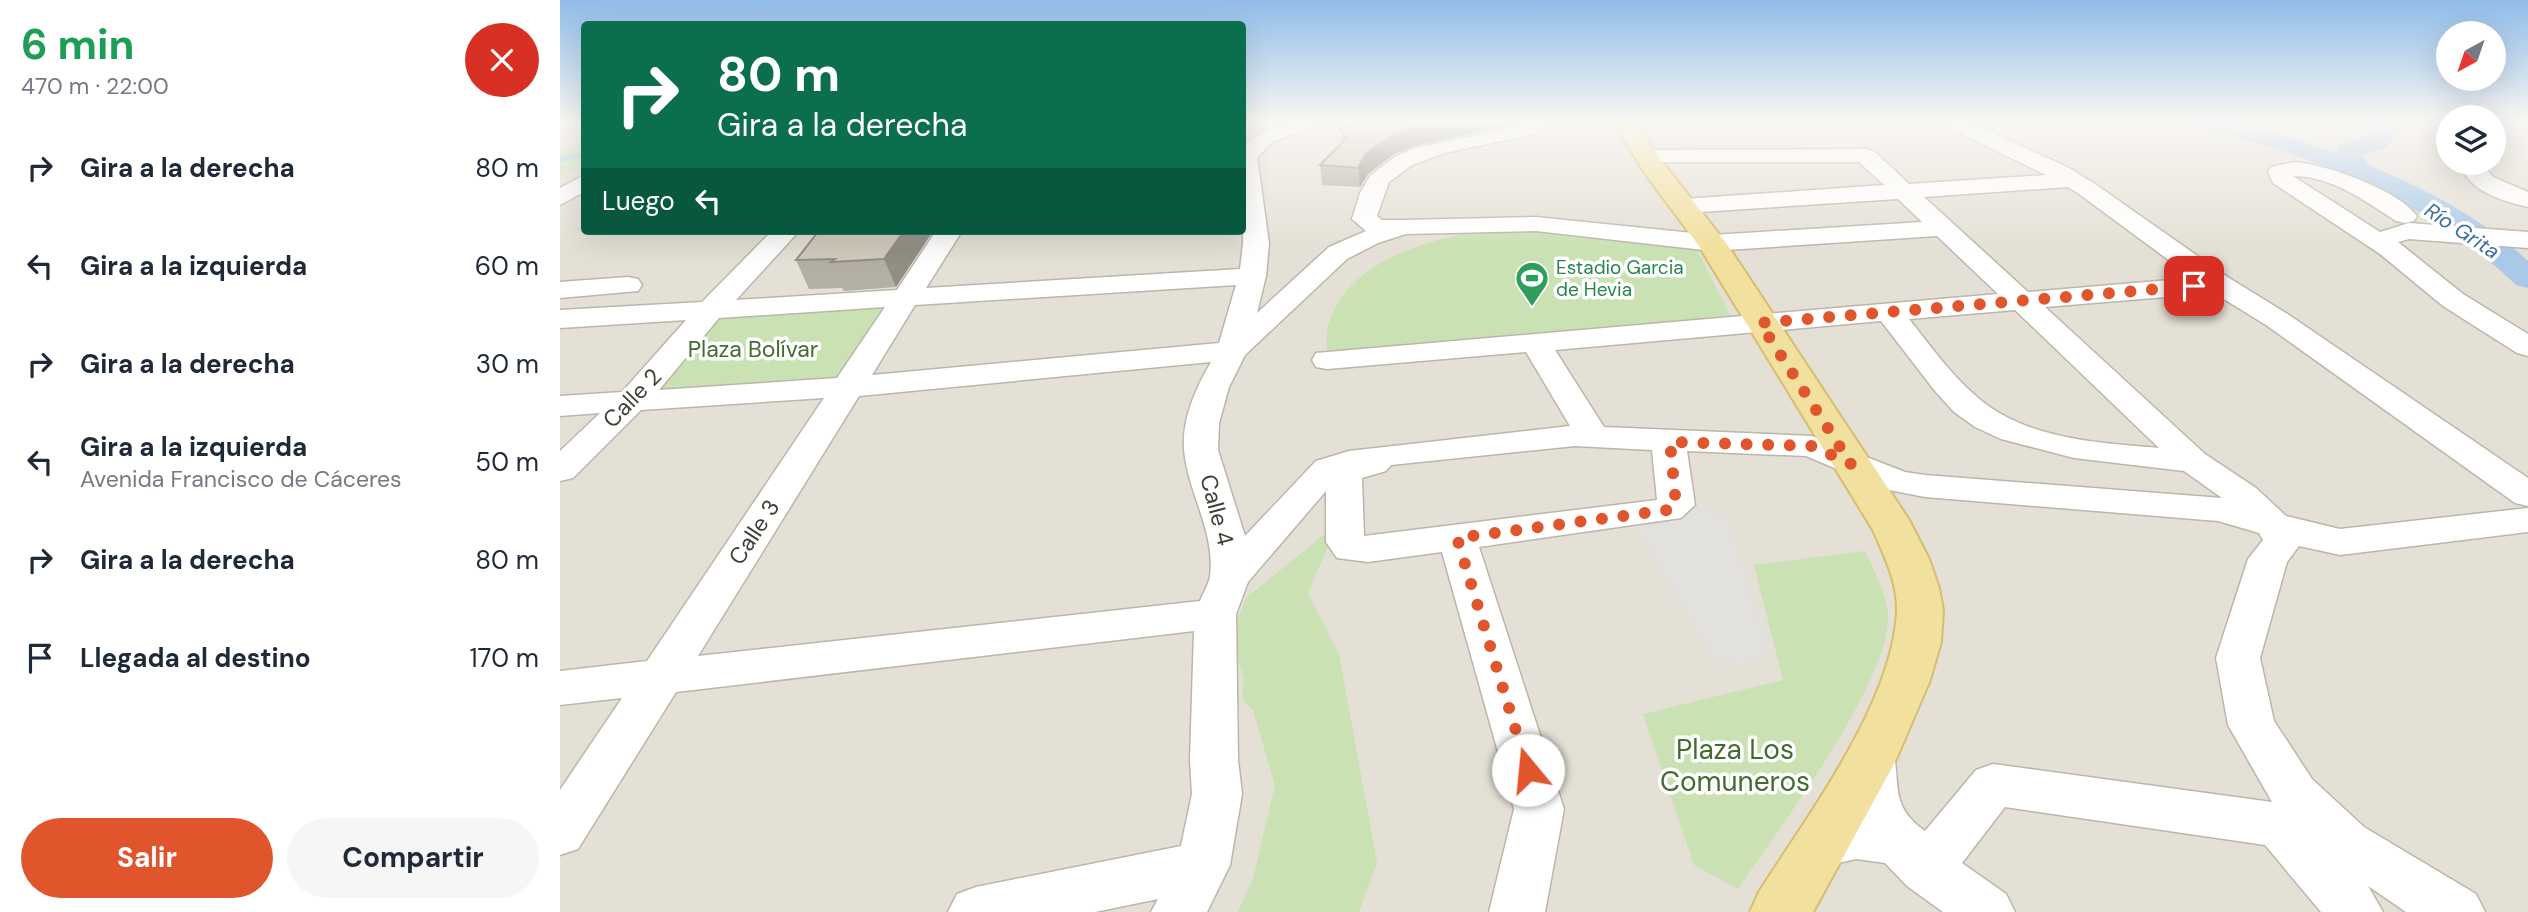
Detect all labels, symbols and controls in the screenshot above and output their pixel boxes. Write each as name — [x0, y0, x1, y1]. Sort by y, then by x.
text: 6 min — [21, 17, 134, 72]
north arrow — [2436, 21, 2506, 91]
map controls — [2436, 21, 2506, 175]
button: close — [465, 23, 539, 97]
text: 80 m — [717, 42, 840, 106]
icon: right — [602, 49, 693, 140]
text: 470 m · 22:00 — [21, 71, 169, 101]
text: Gira a la derecha — [717, 104, 967, 146]
button: layers — [2436, 105, 2506, 175]
icon: right — [21, 149, 59, 187]
text: Gira a la derecha — [80, 151, 295, 185]
text: 80 m — [475, 151, 539, 185]
icon: left — [689, 182, 727, 220]
text: Luego — [602, 184, 675, 218]
water label: Río Grita — [2419, 196, 2505, 266]
icon: left — [21, 247, 59, 285]
text: Gira a la izquierda — [80, 249, 307, 283]
text: 60 m — [475, 249, 539, 283]
place label: Estadio Garcia de Hevia — [1556, 255, 1684, 302]
pin — [2164, 256, 2224, 316]
sports icon: Estadio Garcia de Hevia — [1513, 259, 1551, 308]
icon: arrive — [2175, 267, 2213, 305]
park label: Plaza Bolívar — [688, 334, 818, 364]
icon: right — [21, 345, 59, 383]
text: Gira a la derecha — [80, 347, 295, 381]
text: 30 m — [476, 347, 539, 381]
street label: Calle 2 — [596, 362, 668, 434]
text: Gira a la izquierda — [80, 430, 307, 464]
icon: left — [21, 443, 59, 481]
text: 50 m — [475, 445, 539, 479]
text: Avenida Francisco de Cáceres — [80, 464, 402, 494]
street label: Calle 4 — [1193, 471, 1241, 549]
street label: Calle 3 — [722, 494, 786, 570]
icon: right — [21, 541, 59, 579]
text: Gira a la derecha — [80, 543, 295, 577]
text: 80 m — [475, 543, 539, 577]
icon: arrive — [21, 639, 59, 677]
text: Llegada al destino — [80, 641, 311, 675]
text: 170 m — [470, 641, 539, 675]
park label: Plaza Los Comuneros — [1660, 731, 1810, 800]
position arrow — [1491, 733, 1565, 807]
button: Salir — [21, 818, 273, 898]
button: Compartir — [287, 818, 539, 898]

